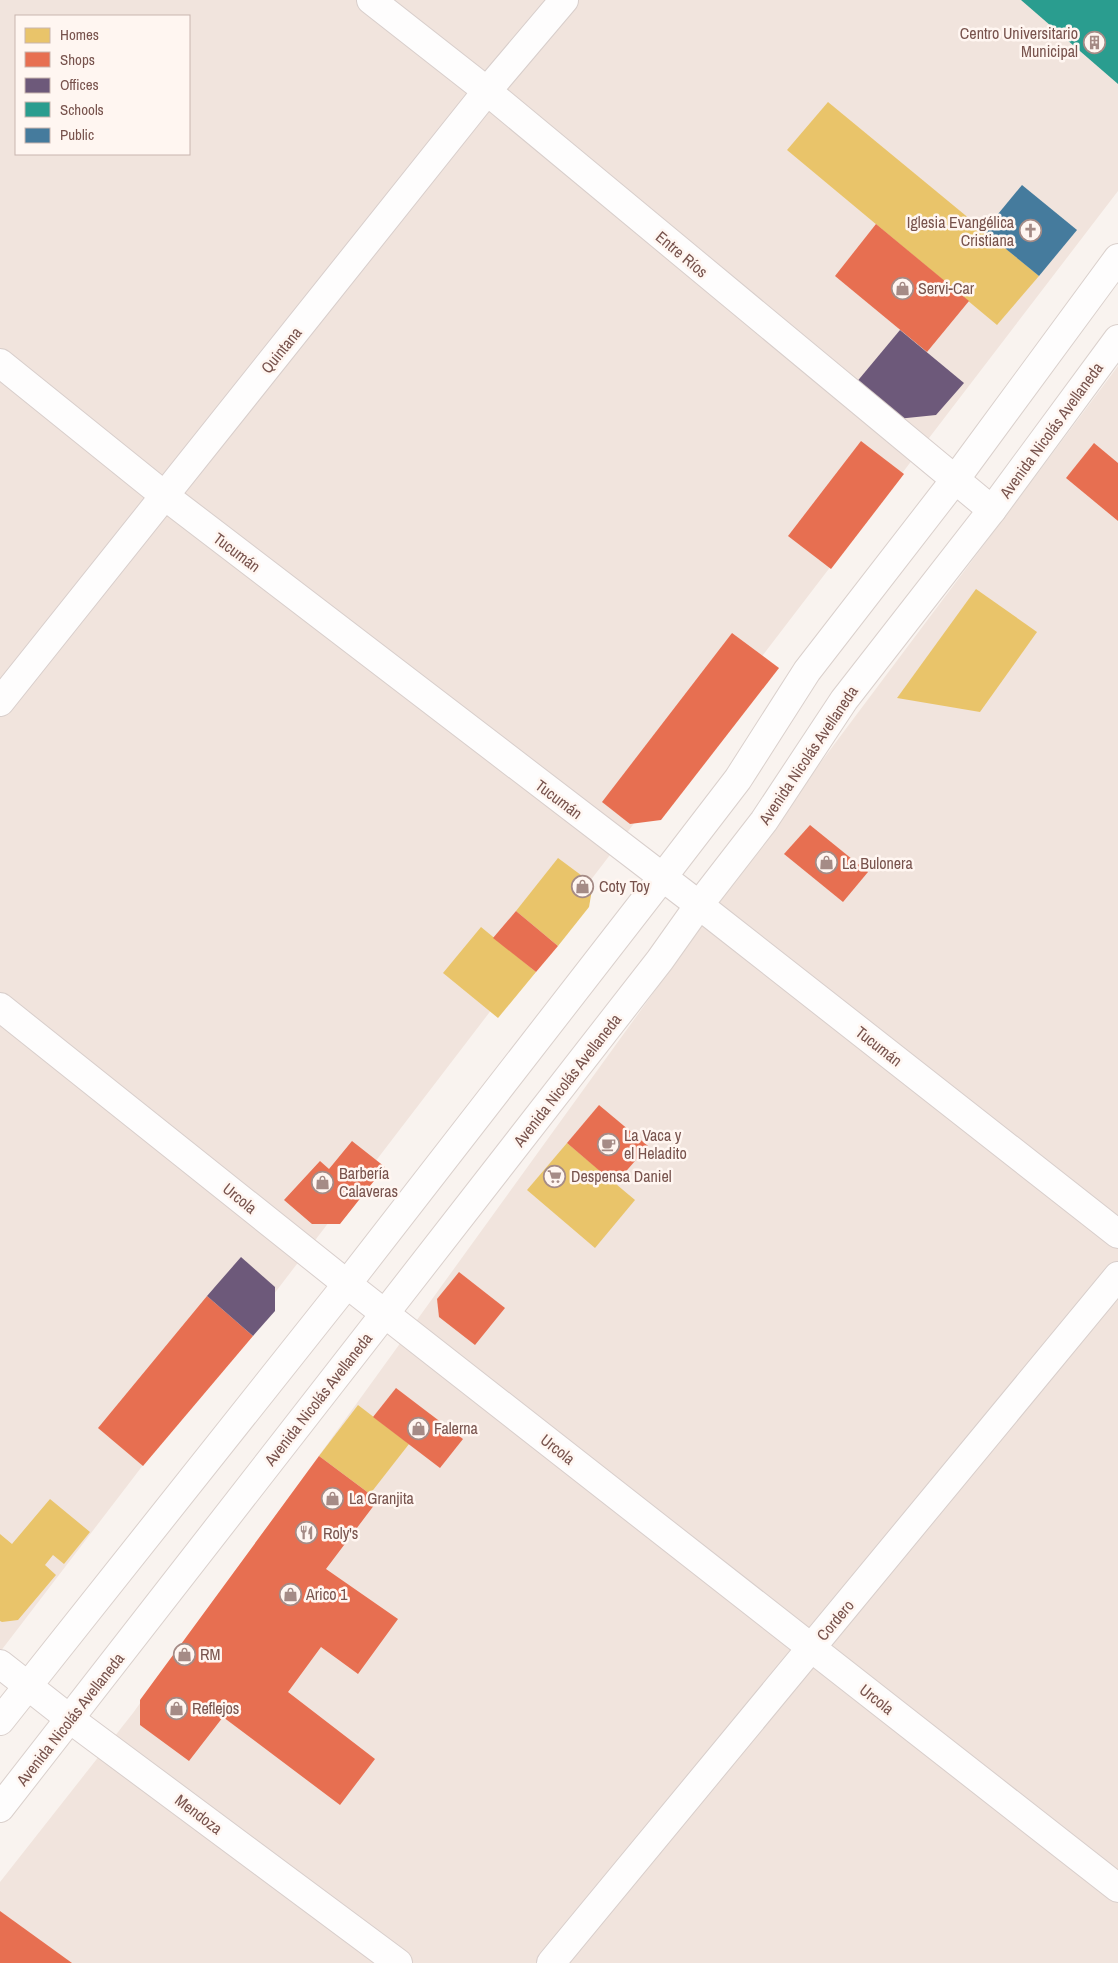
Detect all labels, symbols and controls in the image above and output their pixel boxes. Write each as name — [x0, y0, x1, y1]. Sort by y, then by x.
legend — [15, 15, 190, 155]
place label: Centro Universitario Municipal — [960, 22, 1078, 62]
text: Homes — [60, 24, 99, 45]
building icon: Centro Universitario Municipal — [1082, 30, 1106, 54]
text: Shops — [60, 49, 95, 70]
text: Offices — [60, 74, 99, 95]
text: Schools — [60, 99, 104, 120]
text: Public — [60, 124, 94, 145]
place label: Iglesia Evangélica Cristiana — [907, 211, 1015, 251]
church icon: Iglesia Evangélica Cristiana — [1018, 219, 1042, 243]
street label: Entre Ríos — [651, 226, 713, 282]
shop icon: Servi-Car — [890, 276, 914, 300]
place label: Servi-Car — [918, 277, 975, 299]
street label: Quintana — [255, 322, 307, 378]
street label: Avenida Nicolás Avellaneda — [994, 357, 1108, 503]
street label: Tucumán — [209, 527, 265, 577]
street label: Avenida Nicolás Avellaneda — [753, 681, 863, 830]
street label: Tucumán — [531, 774, 587, 824]
shop icon: La Bulonera — [814, 851, 838, 875]
place label: La Bulonera — [842, 852, 913, 874]
shop icon: Coty Toy — [571, 874, 595, 898]
place label: Coty Toy — [599, 875, 650, 897]
street label: Avenida Nicolás Avellaneda — [508, 1008, 626, 1152]
street label: Tucumán — [851, 1021, 907, 1071]
place label: La Vaca y el Heladito — [624, 1124, 687, 1164]
cafe icon: La Vaca y el Heladito — [596, 1132, 620, 1156]
place label: Barbería Calaveras — [339, 1162, 398, 1202]
supermarket icon: Despensa Daniel — [543, 1164, 567, 1188]
place label: Despensa Daniel — [571, 1165, 672, 1187]
shop icon: Barbería Calaveras — [311, 1170, 335, 1194]
street label: Urcola — [218, 1178, 262, 1219]
street label: Avenida Nicolás Avellaneda — [259, 1327, 377, 1471]
shop icon: Falerna — [406, 1416, 430, 1440]
place label: Falerna — [434, 1417, 479, 1439]
street label: Urcola — [536, 1429, 580, 1470]
shop icon: La Granjita — [321, 1486, 345, 1510]
place label: La Granjita — [349, 1487, 415, 1509]
restaurant icon: Roly's — [295, 1521, 319, 1545]
place label: Roly's — [323, 1522, 358, 1544]
shop icon: Arico 1 — [278, 1582, 302, 1606]
place label: Arico 1 — [305, 1583, 348, 1605]
street label: Cordero — [811, 1595, 859, 1645]
shop icon: RM — [172, 1642, 196, 1666]
place label: RM — [200, 1643, 220, 1665]
street label: Avenida Nicolás Avellaneda — [11, 1647, 129, 1791]
street label: Urcola — [855, 1679, 899, 1720]
shop icon: Reflejos — [164, 1696, 188, 1720]
place label: Reflejos — [192, 1697, 239, 1719]
street label: Mendoza — [171, 1789, 228, 1839]

